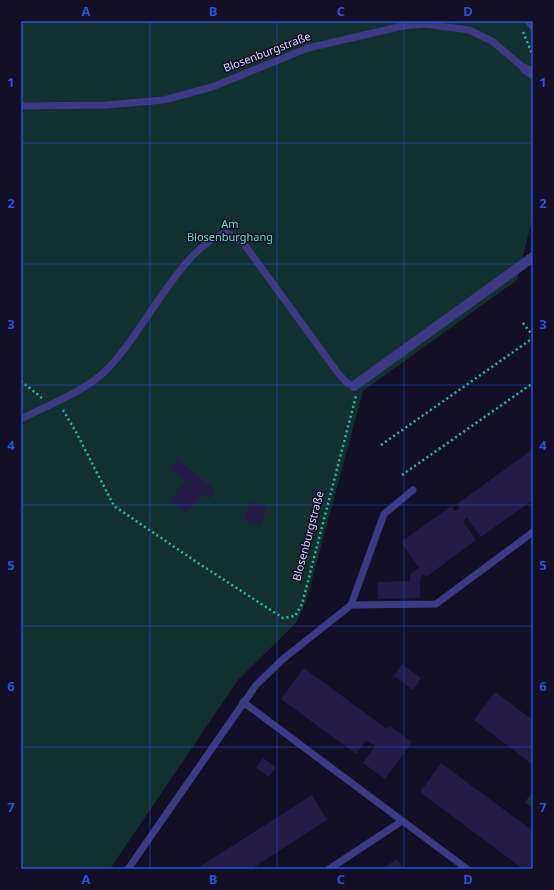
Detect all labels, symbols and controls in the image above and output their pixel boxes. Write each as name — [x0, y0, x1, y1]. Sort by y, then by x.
text: A — [82, 2, 91, 20]
text: B — [209, 2, 217, 20]
text: C — [337, 2, 345, 20]
text: D — [463, 2, 473, 20]
street label: Blosenburgstraße — [221, 28, 313, 75]
text: 1 — [7, 73, 15, 91]
text: 1 — [539, 73, 547, 91]
text: 2 — [7, 194, 15, 212]
text: 2 — [539, 194, 547, 212]
park label: Am Blosenburghang — [187, 216, 273, 244]
text: 3 — [7, 315, 15, 333]
text: 3 — [539, 315, 547, 333]
text: 4 — [7, 436, 15, 454]
text: 4 — [539, 436, 547, 454]
street label: Blosenburgstraße — [288, 489, 327, 583]
text: 5 — [7, 556, 15, 574]
text: 5 — [539, 556, 547, 574]
text: 6 — [7, 677, 15, 695]
text: 6 — [539, 677, 547, 695]
text: 7 — [7, 798, 15, 816]
text: 7 — [539, 798, 547, 816]
text: A — [82, 870, 91, 888]
text: B — [209, 870, 217, 888]
text: C — [337, 870, 345, 888]
text: D — [463, 870, 473, 888]

